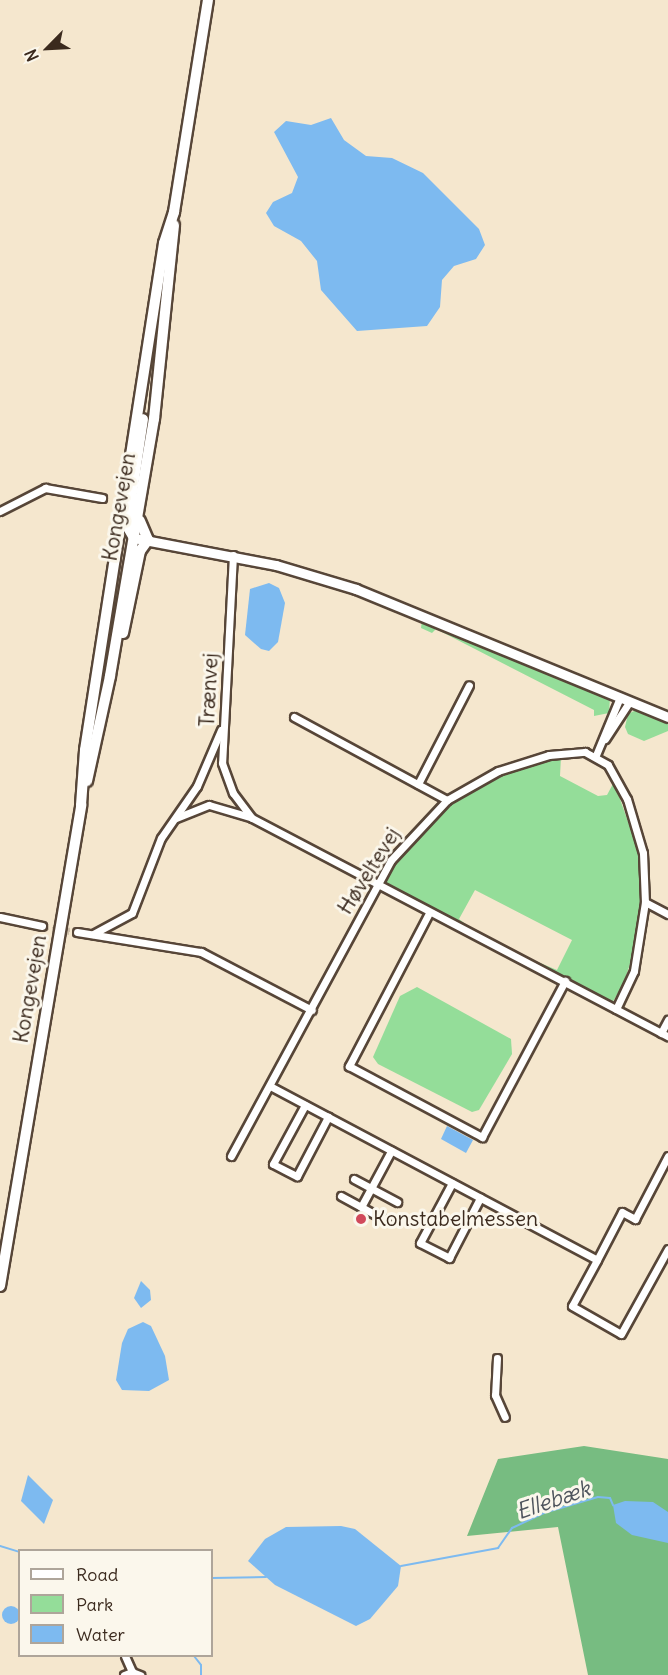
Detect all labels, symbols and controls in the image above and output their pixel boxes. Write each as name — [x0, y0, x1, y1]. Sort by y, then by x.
north arrow — [18, 18, 78, 78]
text: N — [20, 46, 43, 64]
street label: Kongevejen — [97, 451, 141, 563]
street label: Trænvej — [194, 652, 224, 728]
street label: Høveltevej — [332, 823, 406, 919]
street label: Kongevejen — [8, 933, 52, 1045]
place label: Konstabelmessen — [373, 1206, 538, 1232]
marker: Konstabelmessen — [354, 1212, 368, 1226]
water label: Ellebæk — [513, 1475, 593, 1525]
legend — [18, 1549, 213, 1657]
text: Road — [76, 1563, 118, 1586]
text: Park — [76, 1593, 113, 1616]
text: Water — [76, 1623, 125, 1646]

